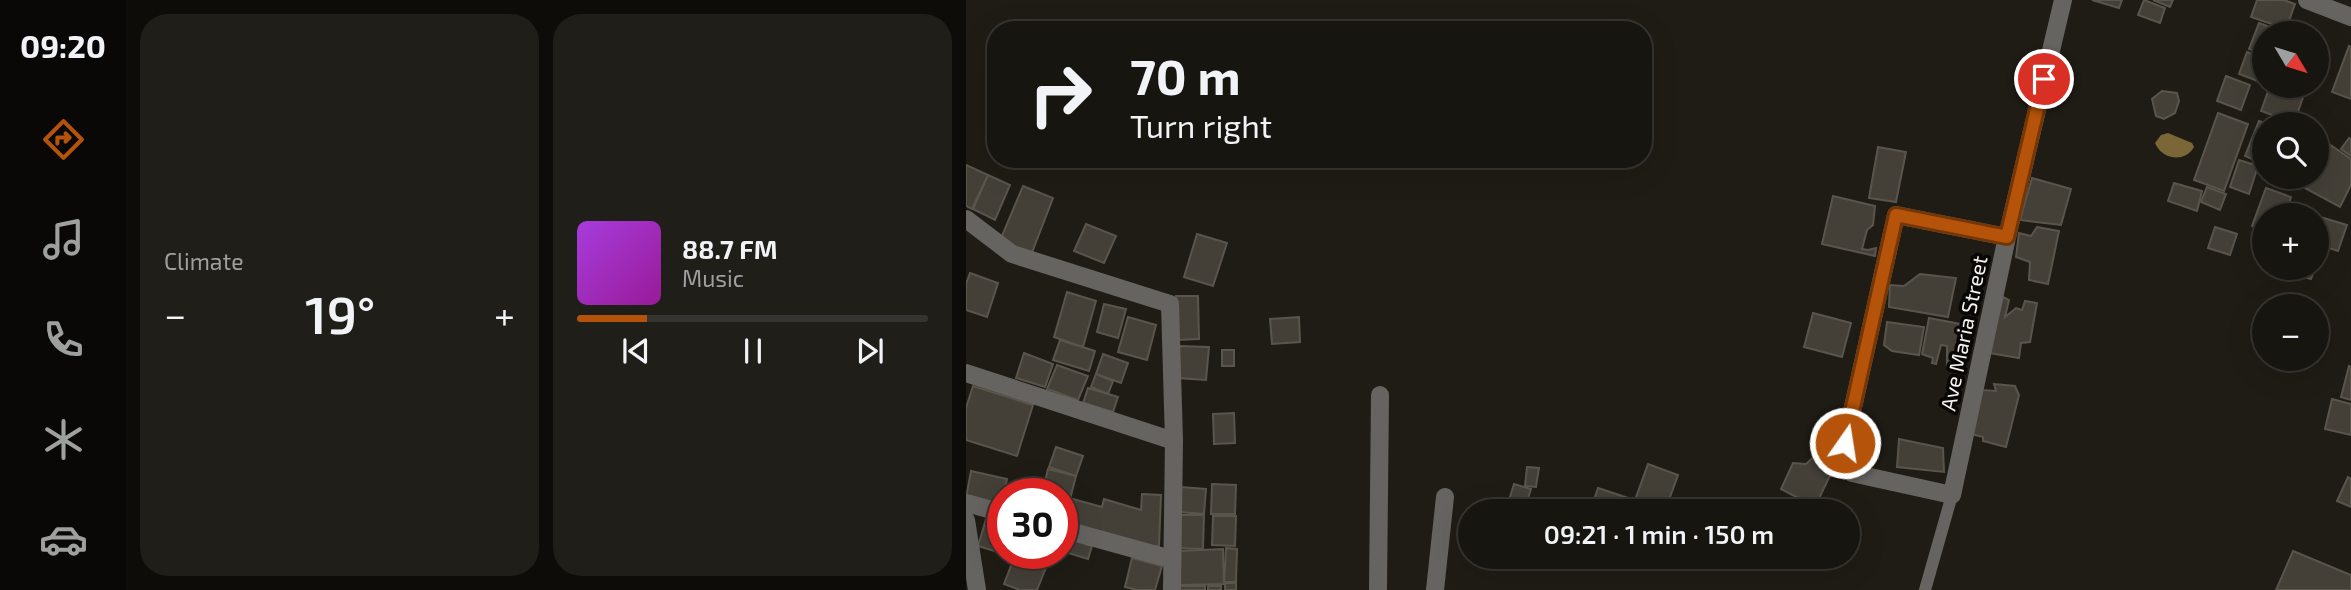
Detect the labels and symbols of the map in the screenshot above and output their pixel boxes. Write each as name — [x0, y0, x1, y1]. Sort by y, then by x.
north arrow — [2252, 21, 2329, 98]
pin — [2014, 49, 2074, 109]
street label: Ave Maria Street — [1934, 253, 1992, 413]
position arrow — [1808, 406, 1882, 480]
speed limit sign: 30 — [987, 478, 1078, 569]

